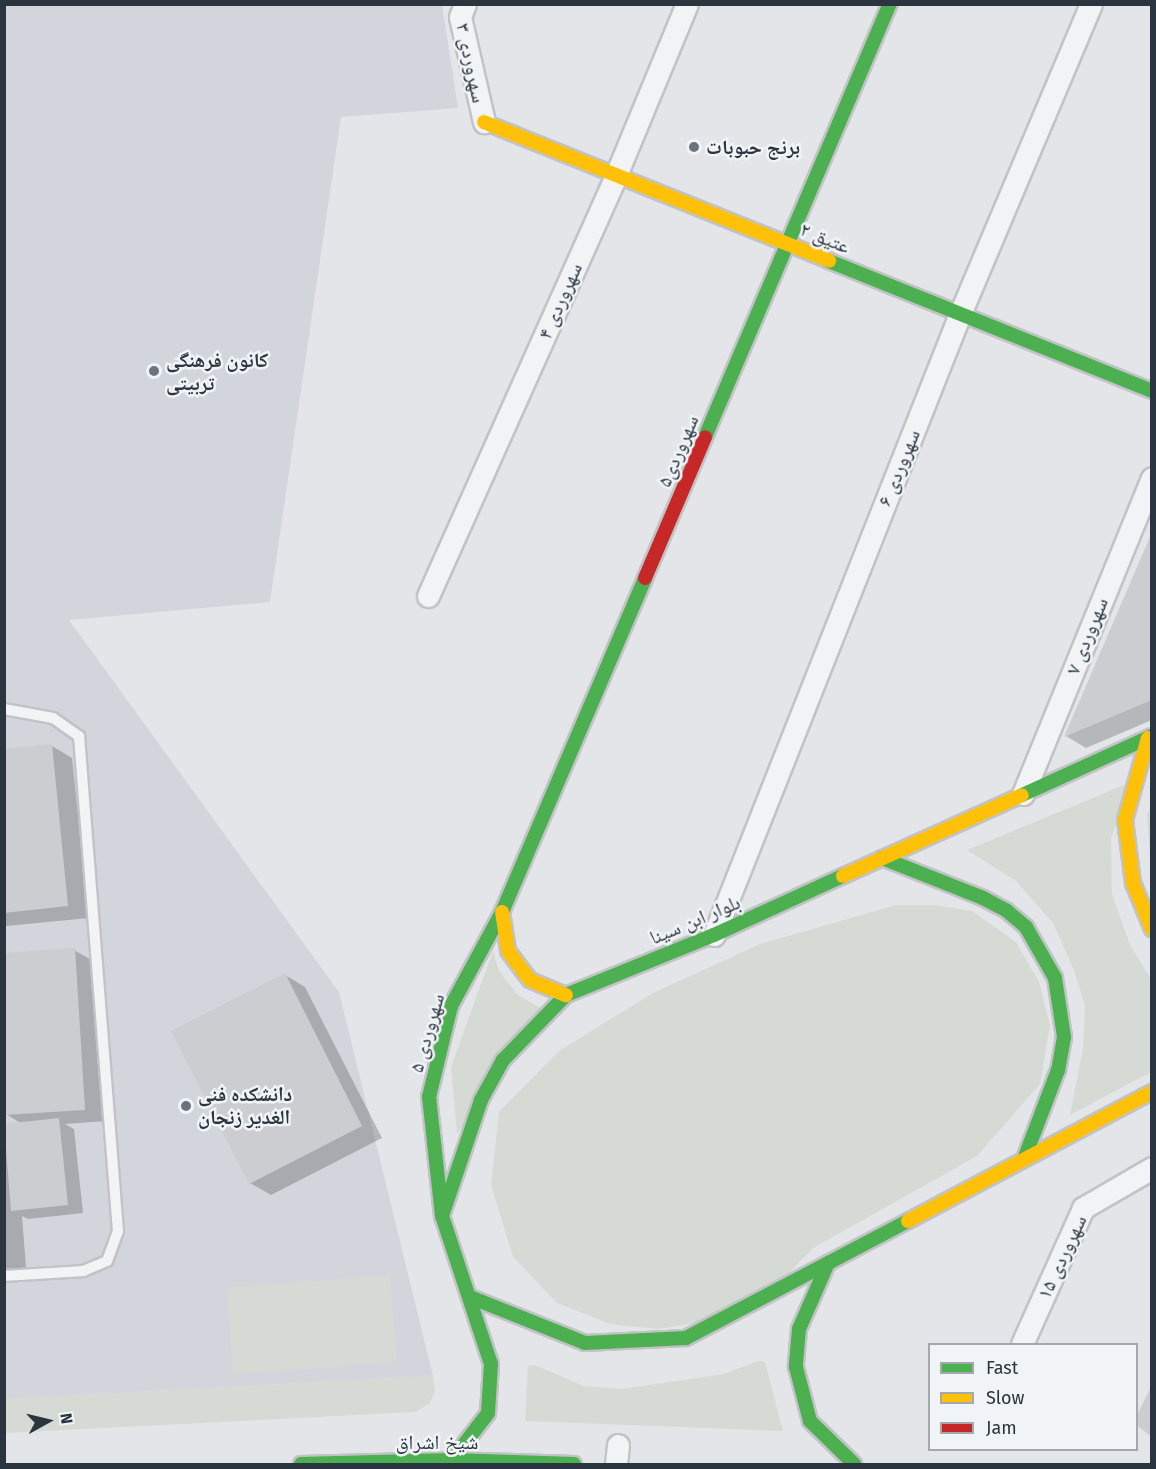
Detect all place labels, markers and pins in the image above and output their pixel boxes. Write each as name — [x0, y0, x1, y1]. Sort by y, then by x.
place label: برنج حبوبات — [706, 135, 800, 159]
marker: برنج حبوبات — [687, 140, 701, 154]
place label: کانون فرهنگی تربیتی — [166, 348, 268, 395]
marker: کانون فرهنگی تربیتی — [147, 364, 161, 378]
place label: دانشکده فنی الغدیر زنجان — [198, 1082, 292, 1129]
marker: دانشکده فنی الغدیر زنجان — [179, 1099, 193, 1113]

